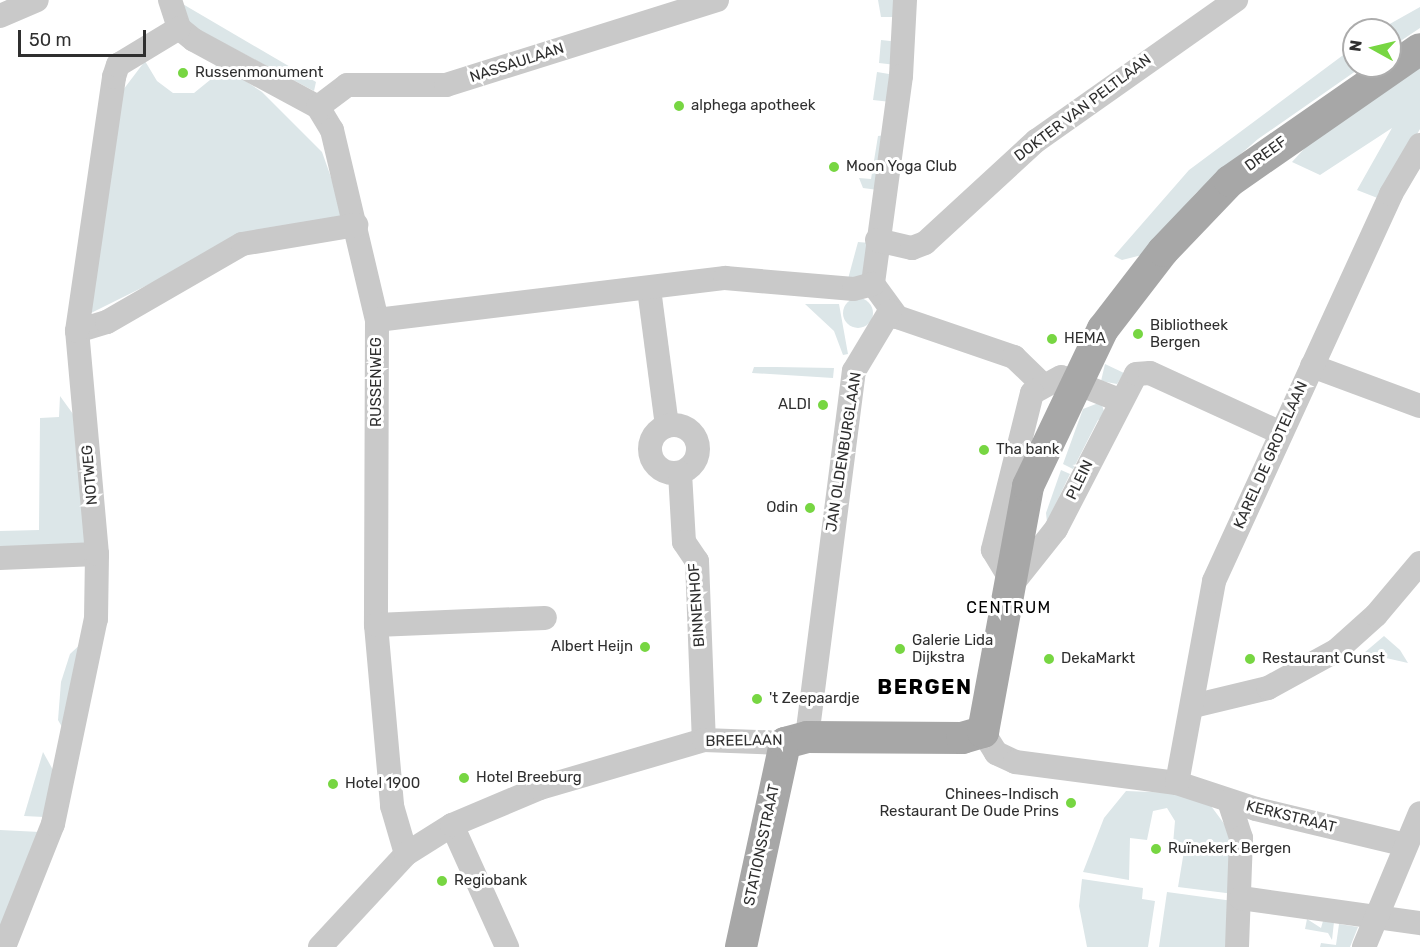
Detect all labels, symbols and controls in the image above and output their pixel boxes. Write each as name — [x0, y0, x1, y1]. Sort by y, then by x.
scale bar — [21, 18, 148, 56]
north arrow — [1342, 18, 1402, 78]
text: 50 m — [29, 29, 72, 51]
street label: NASSAULAAN — [468, 39, 566, 87]
text: N — [1345, 39, 1366, 53]
street label: DOKTER VAN PELTLAAN — [1011, 51, 1155, 165]
place label: Russenmonument — [195, 64, 323, 82]
marker: Russenmonument — [176, 66, 190, 80]
place label: alphega apotheek — [691, 97, 816, 115]
marker: alphega apotheek — [672, 99, 686, 113]
street label: DREEF — [1242, 133, 1290, 175]
place label: Moon Yoga Club — [846, 158, 957, 176]
marker: Moon Yoga Club — [827, 160, 841, 174]
place label: Bibliotheek Bergen — [1150, 316, 1228, 351]
marker: Bibliotheek Bergen — [1131, 327, 1145, 341]
place label: HEMA — [1064, 330, 1106, 348]
marker: HEMA — [1045, 332, 1059, 346]
street label: RUSSENWEG — [368, 337, 386, 427]
street label: JAN OLDENBURGLAAN — [822, 371, 866, 533]
street label: KAREL DE GROTELAAN — [1230, 378, 1312, 532]
place label: ALDI — [778, 396, 811, 414]
marker: ALDI — [816, 398, 830, 412]
place label: Tha bank — [996, 441, 1060, 459]
marker: Tha bank — [977, 443, 991, 457]
street label: NOTWEG — [78, 444, 102, 506]
street label: PLEIN — [1063, 457, 1097, 503]
place label: Odin — [766, 499, 798, 517]
marker: Odin — [803, 501, 817, 515]
street label: BINNENHOF — [685, 562, 709, 648]
district label: CENTRUM — [966, 598, 1052, 618]
place label: Galerie Lida Dijkstra — [912, 631, 993, 666]
place label: Albert Heijn — [551, 638, 633, 656]
marker: Albert Heijn — [638, 640, 652, 654]
marker: Galerie Lida Dijkstra — [893, 642, 907, 656]
place label: DekaMarkt — [1061, 650, 1135, 668]
place label: Restaurant Cunst — [1262, 650, 1385, 668]
marker: DekaMarkt — [1042, 652, 1056, 666]
marker: Restaurant Cunst — [1243, 652, 1257, 666]
district label: BERGEN — [877, 674, 973, 700]
place label: 't Zeepaardje — [769, 690, 860, 708]
marker: 't Zeepaardje — [750, 692, 764, 706]
street label: BREELAAN — [705, 731, 783, 751]
place label: Hotel Breeburg — [476, 769, 582, 787]
marker: Hotel Breeburg — [457, 771, 471, 785]
place label: Hotel 1900 — [345, 775, 420, 793]
marker: Hotel 1900 — [326, 777, 340, 791]
street label: STATIONSSTRAAT — [740, 783, 784, 907]
place label: Chinees-Indisch Restaurant De Oude Prins — [879, 785, 1059, 820]
marker: Chinees-Indisch Restaurant De Oude Prins — [1064, 796, 1078, 810]
street label: KERKSTRAAT — [1244, 797, 1338, 837]
place label: Ruïnekerk Bergen — [1168, 840, 1291, 858]
marker: Ruïnekerk Bergen — [1149, 842, 1163, 856]
place label: Regiobank — [454, 872, 527, 890]
marker: Regiobank — [435, 874, 449, 888]

